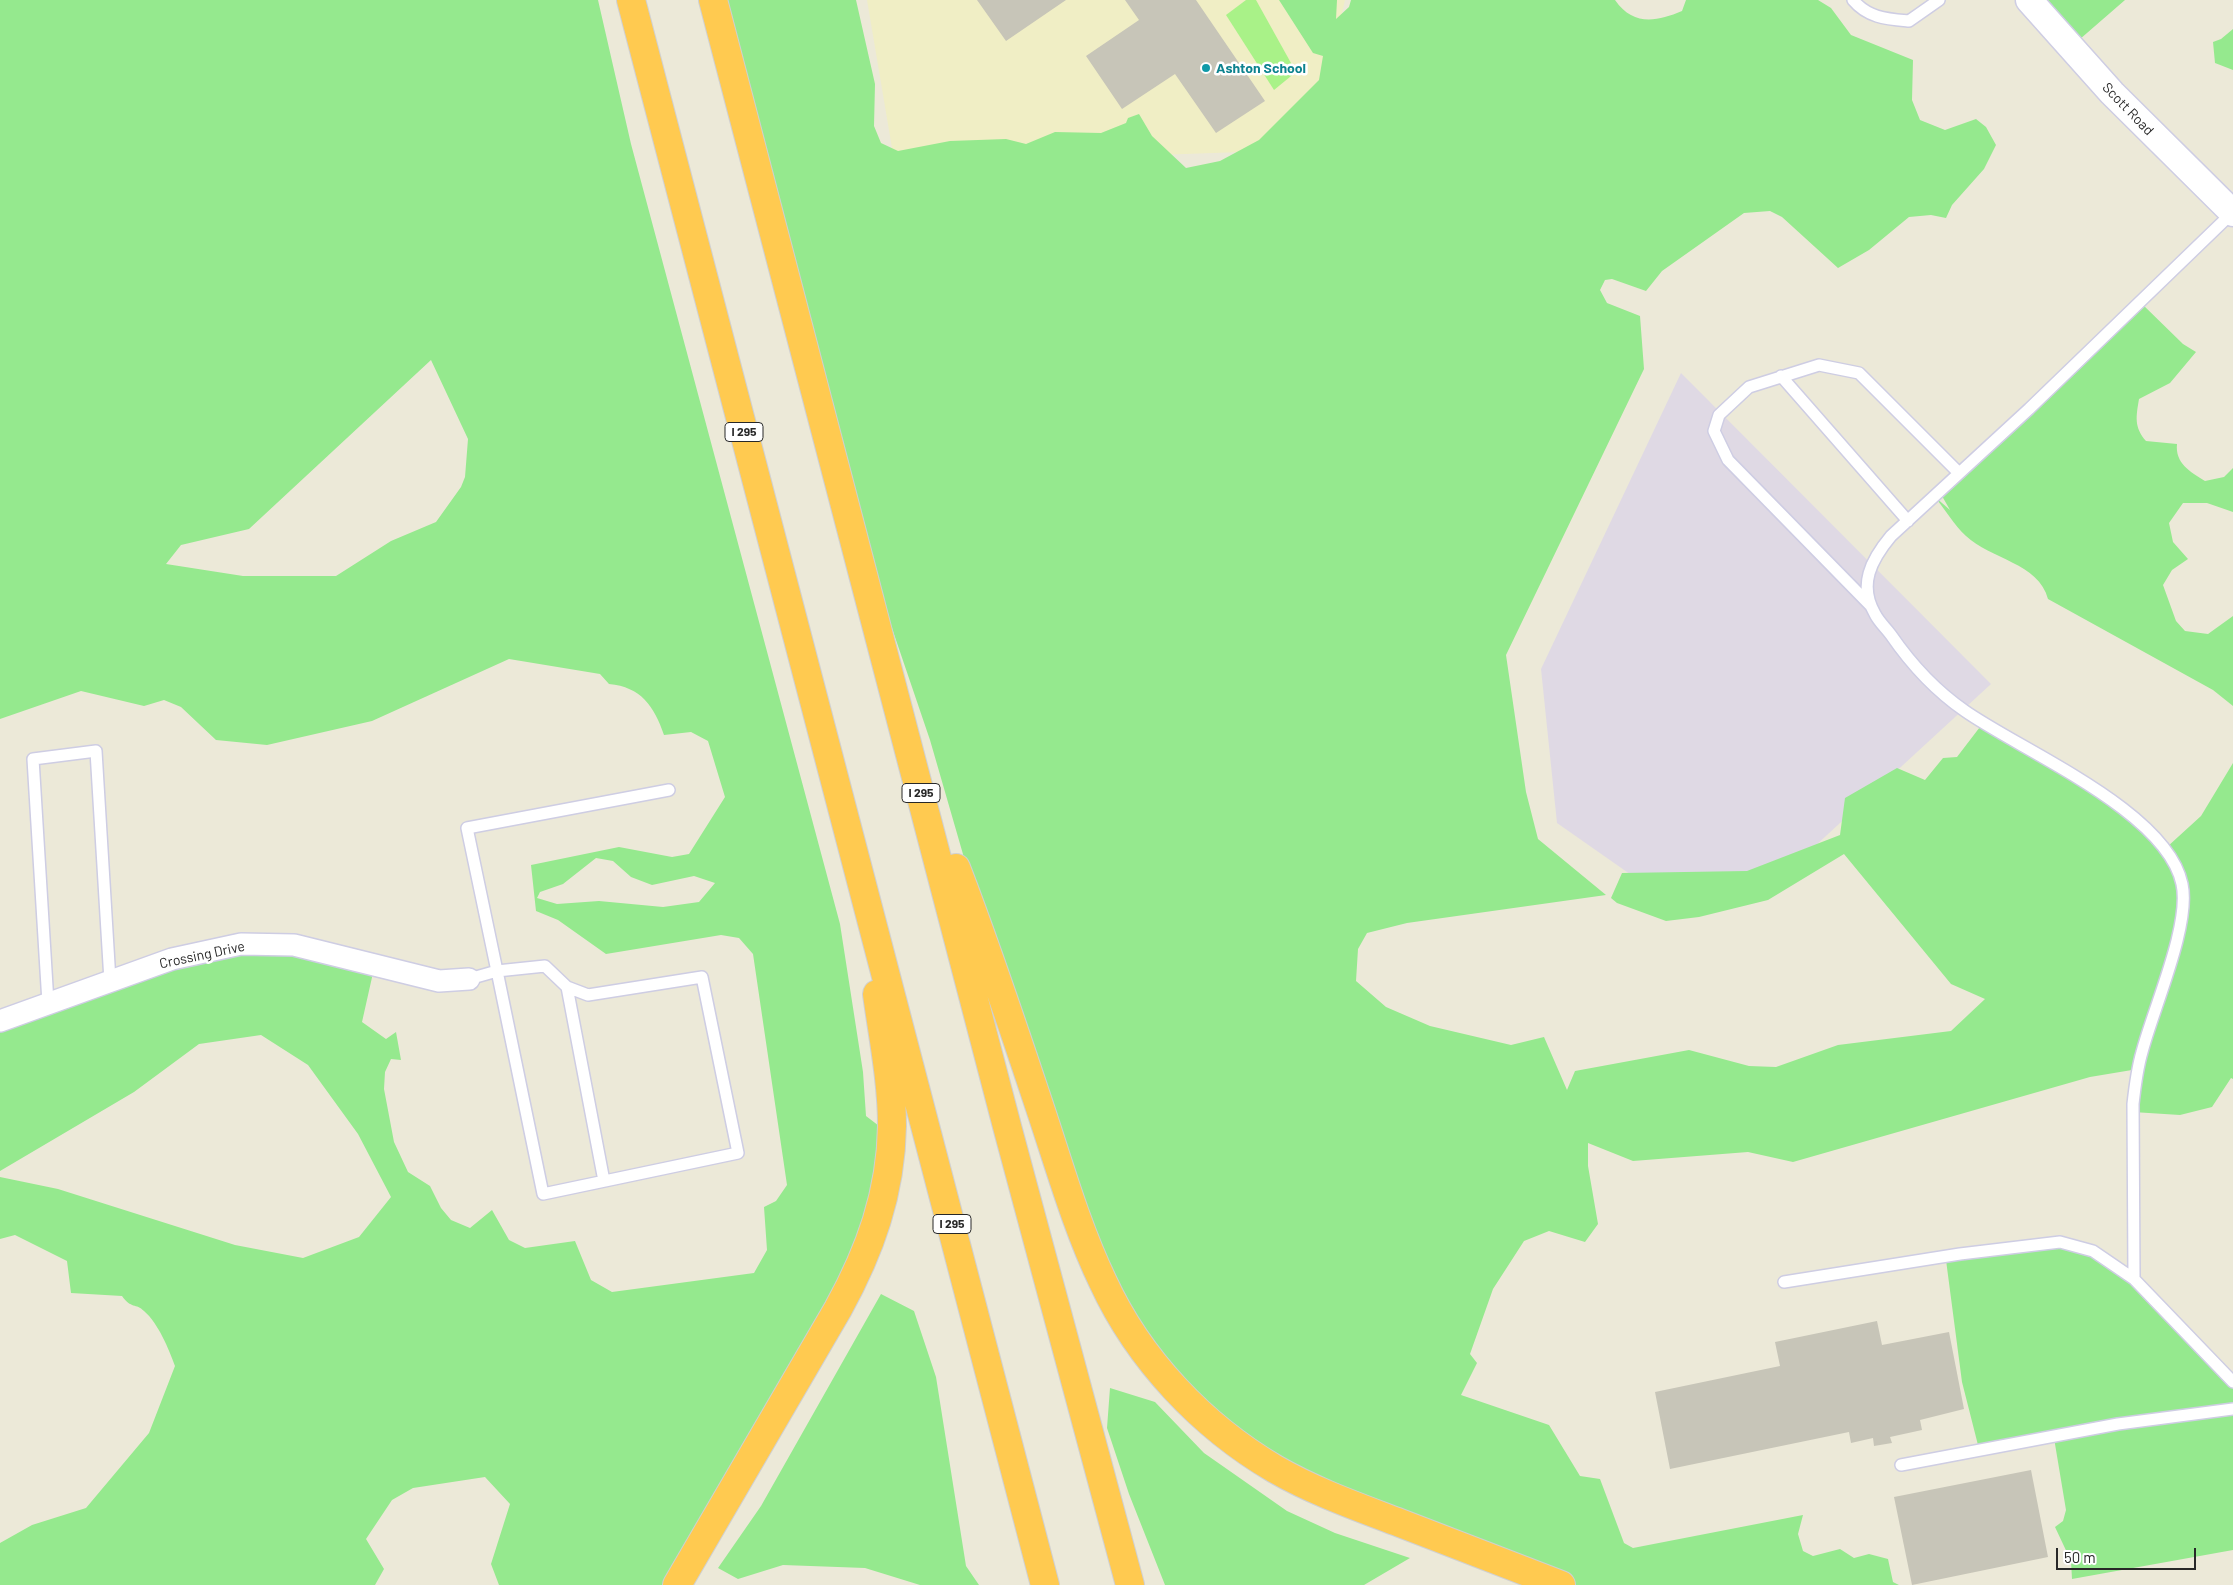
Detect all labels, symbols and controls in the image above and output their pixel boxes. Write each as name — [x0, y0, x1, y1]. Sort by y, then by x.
place label: Ashton School — [1216, 60, 1306, 76]
marker: Ashton School — [1200, 62, 1212, 74]
street label: Scott Road — [2099, 79, 2157, 139]
road number: I 295 — [725, 422, 763, 442]
road number: I 295 — [902, 784, 940, 802]
street label: Crossing Drive — [158, 938, 246, 972]
road number: I 295 — [933, 1214, 971, 1234]
scale bar — [2058, 1538, 2198, 1570]
text: 50 m — [2064, 1548, 2096, 1566]

